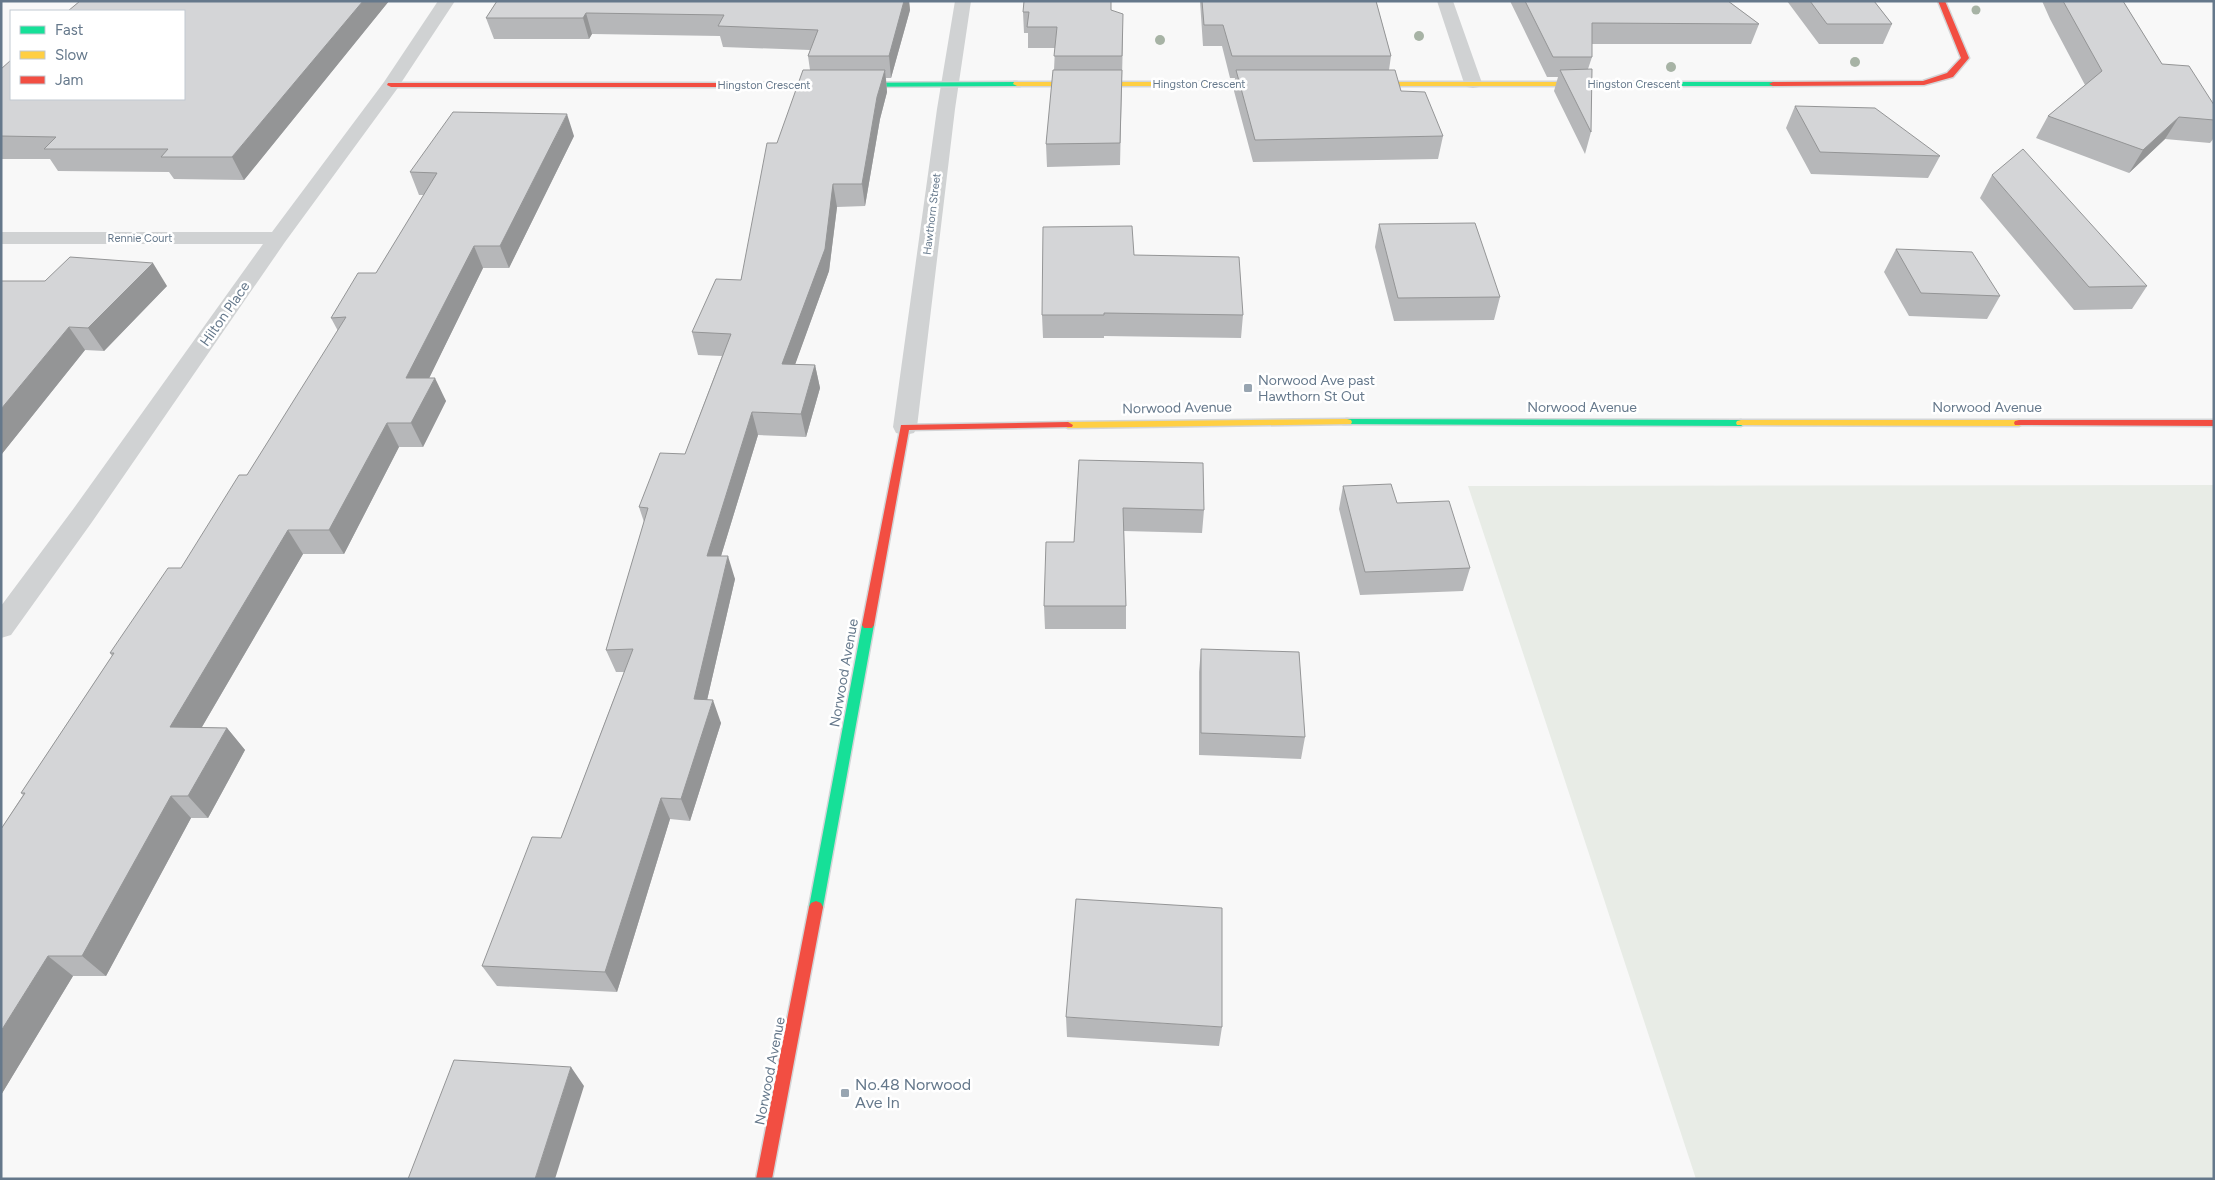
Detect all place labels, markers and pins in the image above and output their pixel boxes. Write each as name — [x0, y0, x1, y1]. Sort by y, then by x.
place label: Norwood Ave past Hawthorn St Out — [1258, 372, 1375, 405]
marker: Norwood Ave past Hawthorn St Out — [1242, 382, 1254, 394]
place label: No.48 Norwood Ave In — [855, 1075, 971, 1112]
marker: No.48 Norwood Ave In — [839, 1087, 851, 1099]

